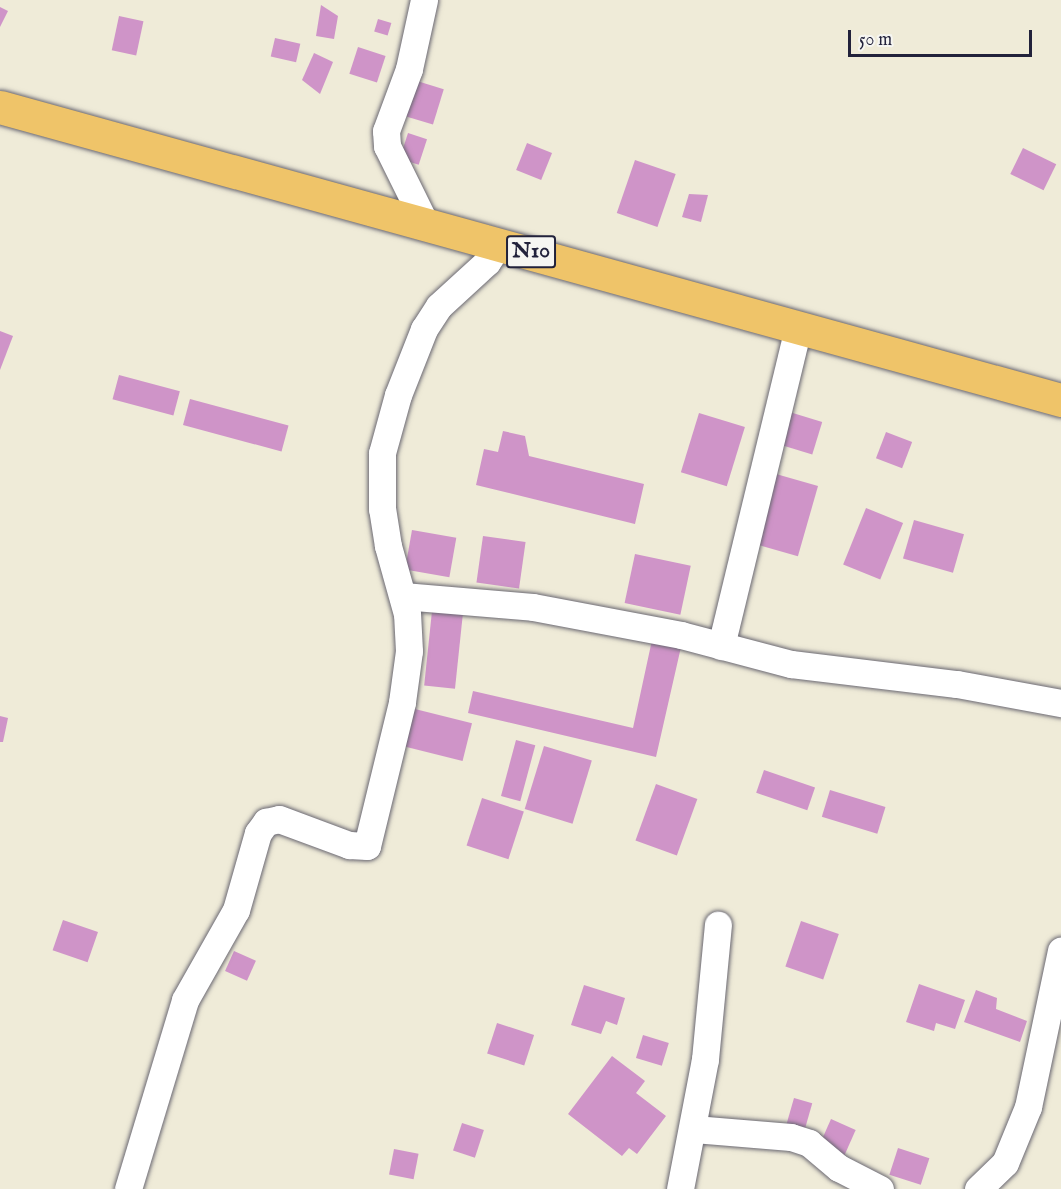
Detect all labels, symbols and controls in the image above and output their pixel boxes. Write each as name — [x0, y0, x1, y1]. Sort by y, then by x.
scale bar — [851, 18, 1036, 56]
text: 50 m — [859, 29, 892, 52]
road number: N10 — [506, 233, 556, 271]

